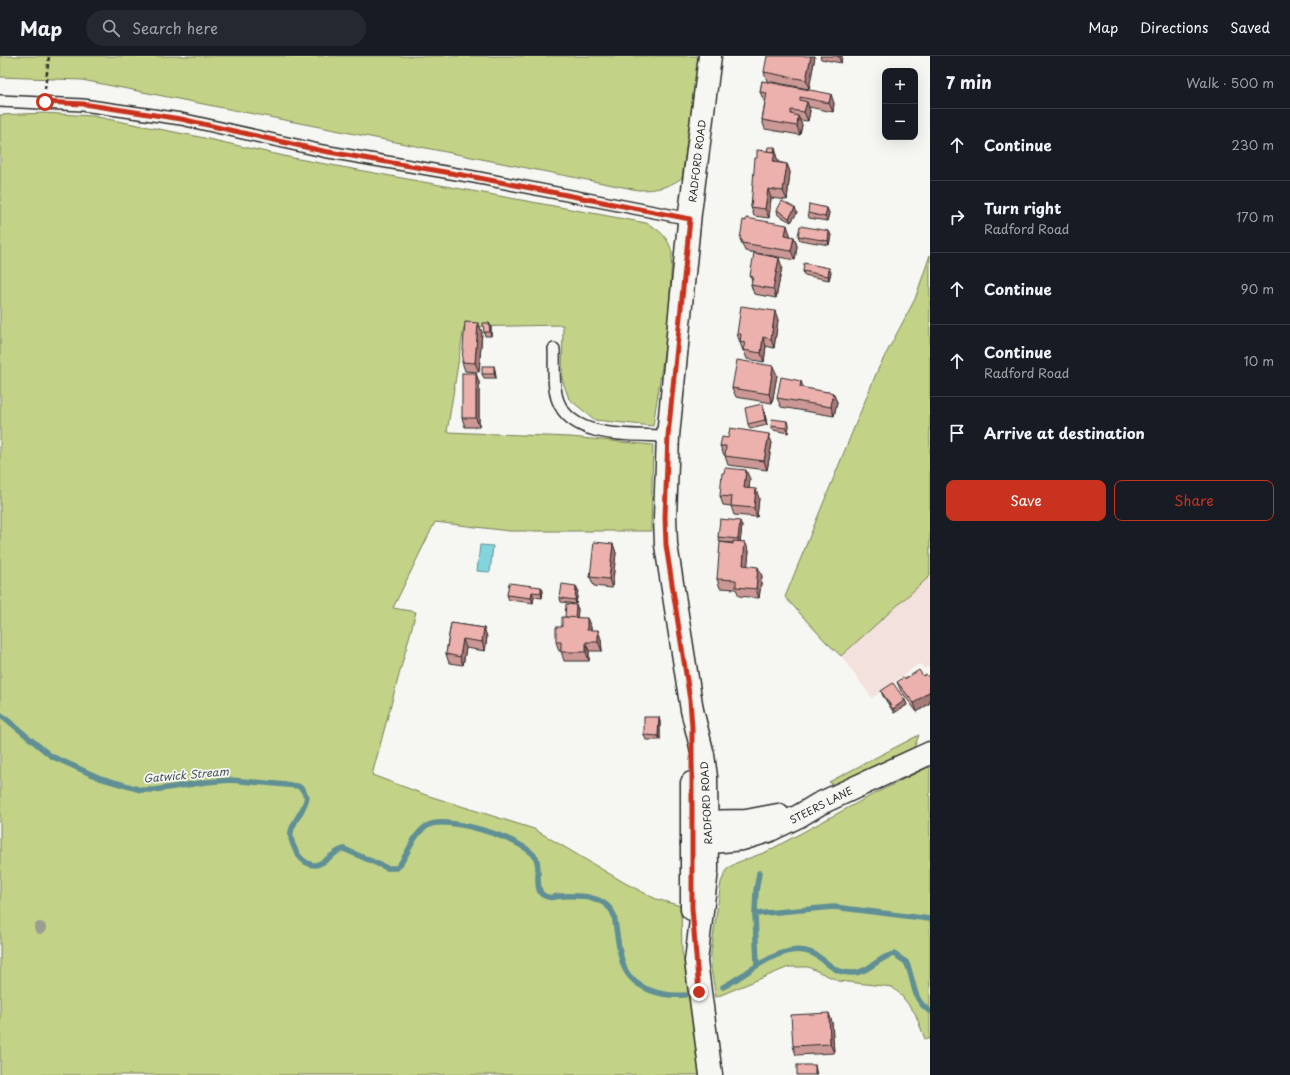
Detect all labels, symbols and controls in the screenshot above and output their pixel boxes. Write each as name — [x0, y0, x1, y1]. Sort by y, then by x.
search box — [86, 10, 366, 46]
text: Map — [20, 14, 62, 42]
text: Search here — [132, 16, 218, 39]
icon: search — [100, 17, 122, 39]
text: Map — [1088, 17, 1118, 38]
text: Directions — [1140, 17, 1208, 38]
text: Saved — [1230, 17, 1270, 38]
map controls — [882, 68, 918, 140]
button: + — [882, 68, 918, 104]
text: 7 min — [946, 69, 992, 95]
text: Walk · 500 m — [1186, 73, 1274, 92]
route start — [36, 93, 54, 111]
button: − — [882, 104, 918, 140]
street label: RADFORD ROAD — [684, 119, 709, 203]
text: Continue — [984, 133, 1052, 156]
icon: ahead — [946, 134, 968, 156]
text: 230 m — [1232, 135, 1274, 154]
text: Turn right — [984, 196, 1061, 219]
icon: right — [946, 206, 968, 228]
text: 170 m — [1236, 207, 1274, 226]
text: Radford Road — [984, 219, 1069, 238]
text: Continue — [984, 277, 1052, 300]
icon: ahead — [946, 278, 968, 300]
text: 90 m — [1241, 279, 1274, 298]
text: Continue — [984, 340, 1052, 363]
icon: ahead — [946, 350, 968, 372]
text: 10 m — [1244, 351, 1274, 370]
text: Radford Road — [984, 363, 1069, 382]
text: Arrive at destination — [984, 421, 1145, 444]
icon: arrive — [946, 422, 968, 444]
button: Save — [946, 480, 1106, 521]
button: Share — [1114, 480, 1274, 521]
street label: RADFORD ROAD — [696, 761, 715, 845]
water label: Gatwick Stream — [143, 762, 230, 787]
street label: STEERS LANE — [787, 782, 855, 827]
route end — [690, 983, 708, 1001]

